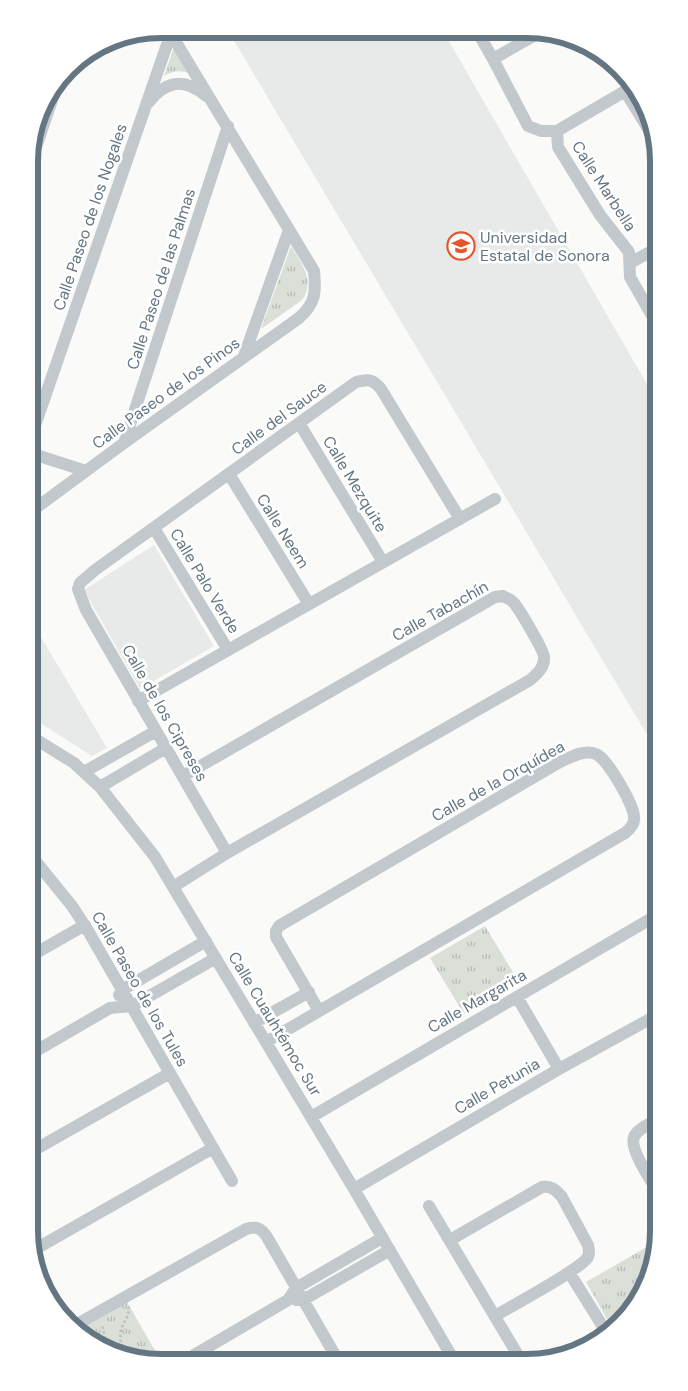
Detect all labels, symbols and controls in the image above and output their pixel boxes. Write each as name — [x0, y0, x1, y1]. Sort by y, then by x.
street label: Calle Paseo de los Nogales — [48, 121, 132, 313]
street label: Calle Marbella — [567, 137, 641, 235]
street label: Calle Paseo de las Palmas — [122, 186, 200, 372]
place label: Universidad Estatal de Sonora — [480, 227, 610, 266]
school or university icon: Universidad Estatal de Sonora — [446, 231, 476, 261]
street label: Calle Paseo de los Pinos — [88, 332, 244, 454]
street label: Calle del Sauce — [227, 376, 331, 460]
street label: Calle Mezquite — [318, 432, 392, 536]
street label: Calle Neem — [252, 490, 314, 572]
street label: Calle Palo Verde — [165, 525, 245, 637]
street label: Calle Tabachín — [388, 576, 492, 646]
street label: Calle de los Cipreses — [117, 641, 213, 785]
street label: Calle de la Orquídea — [428, 736, 568, 826]
street label: Calle Paseo de los Tules — [87, 908, 193, 1070]
street label: Calle Cuauhtémoc Sur — [224, 948, 327, 1100]
street label: Calle Margarita — [424, 964, 530, 1038]
street label: Calle Petunia — [450, 1053, 544, 1119]

